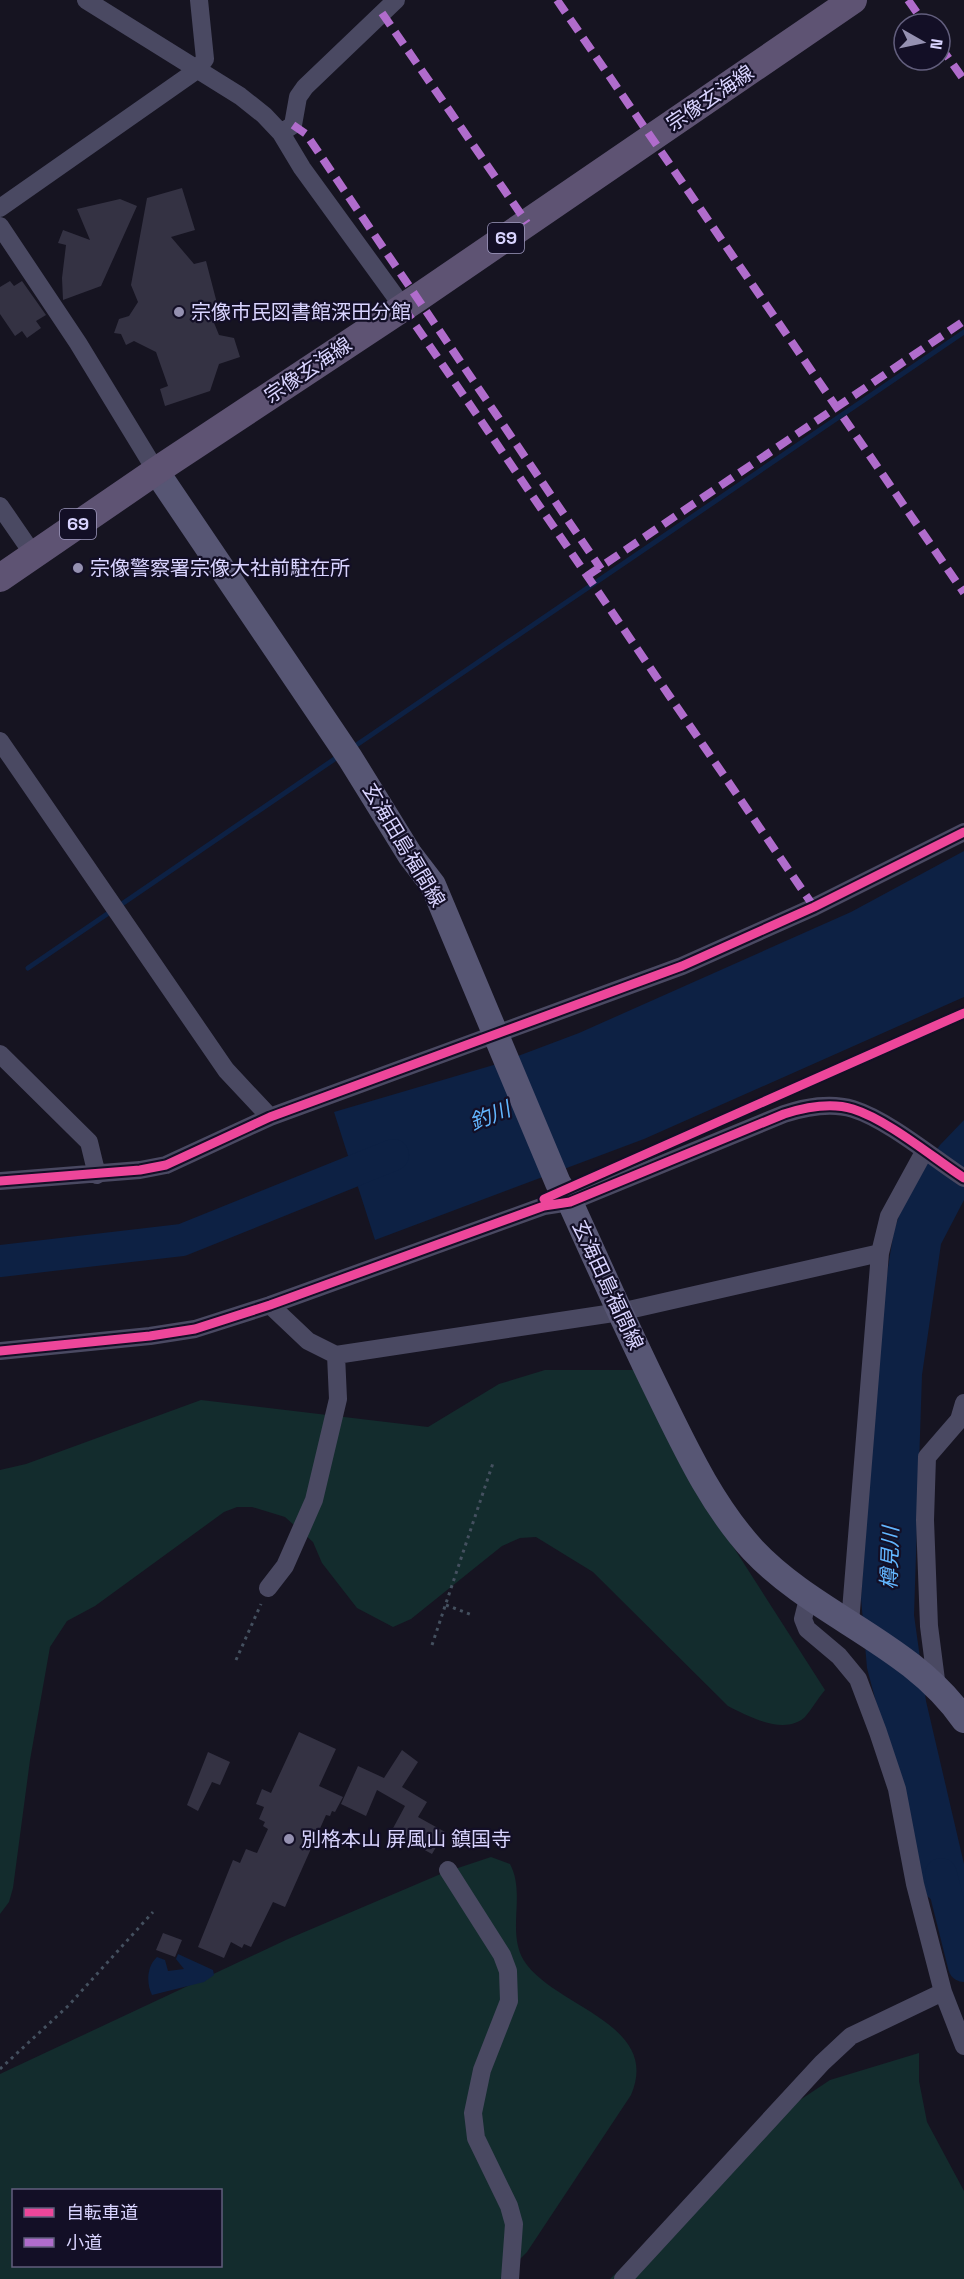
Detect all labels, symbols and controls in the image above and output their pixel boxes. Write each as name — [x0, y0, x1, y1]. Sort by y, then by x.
north arrow — [892, 12, 952, 72]
text: N — [925, 37, 948, 51]
street label: 宗像玄海線 — [661, 59, 759, 137]
road number: 69 — [488, 223, 524, 253]
place label: 宗像市民図書館深田分館 — [191, 299, 411, 325]
marker: 宗像市民図書館深田分館 — [172, 305, 186, 319]
street label: 宗像玄海線 — [259, 331, 357, 409]
road number: 69 — [60, 509, 96, 539]
place label: 宗像警察署宗像大社前駐在所 — [90, 555, 350, 581]
marker: 宗像警察署宗像大社前駐在所 — [71, 561, 85, 575]
street label: 玄海田島福間線 — [357, 778, 451, 912]
water label: 釣川 — [465, 1094, 516, 1136]
street label: 玄海田島福間線 — [567, 1216, 649, 1354]
water label: 樽見川 — [875, 1524, 904, 1590]
place label: 別格本山 屏風山 鎮国寺 — [301, 1826, 511, 1852]
marker: 別格本山 屏風山 鎮国寺 — [282, 1832, 296, 1846]
legend — [12, 2189, 222, 2267]
text: 自転車道 — [66, 2201, 138, 2224]
text: 小道 — [66, 2231, 102, 2254]

